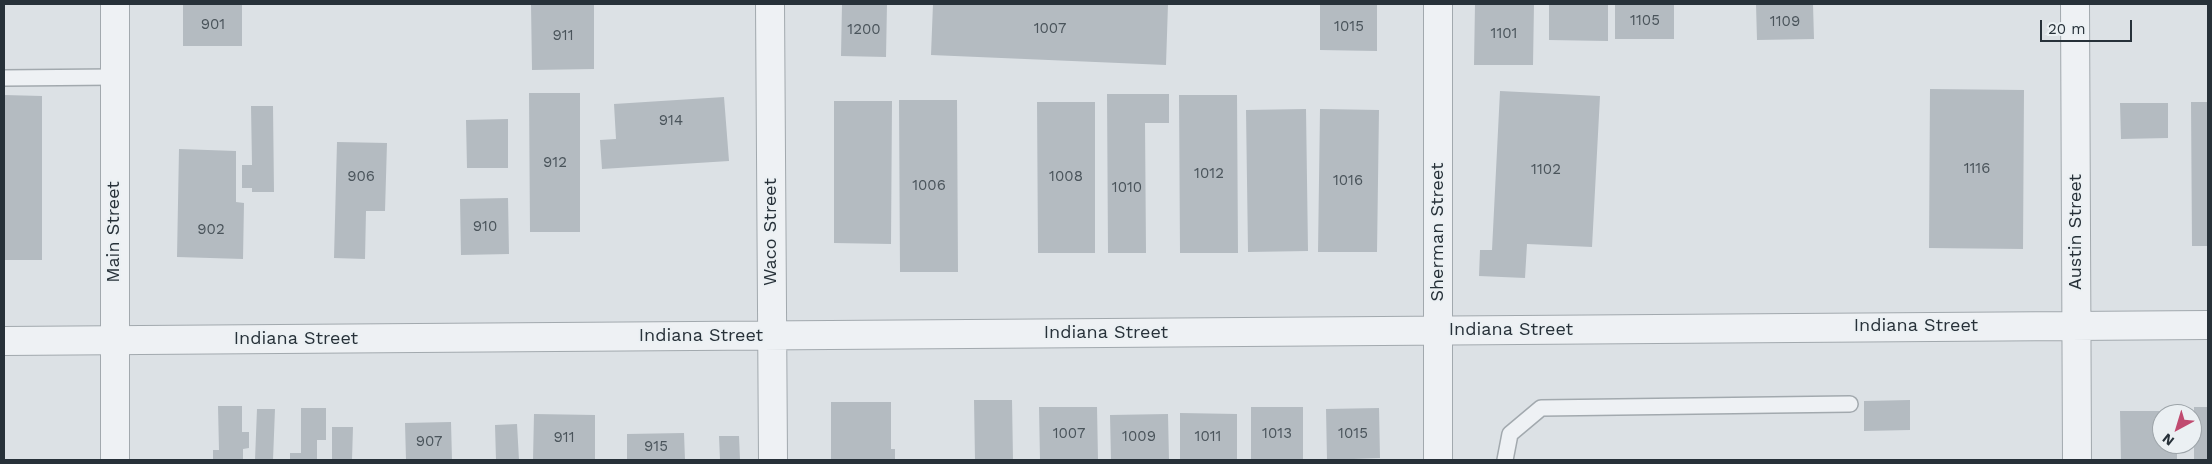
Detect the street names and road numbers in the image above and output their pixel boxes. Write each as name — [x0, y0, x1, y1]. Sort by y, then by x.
street label: Sherman Street — [1427, 162, 1449, 302]
street label: Austin Street — [2065, 174, 2087, 290]
street label: Waco Street — [760, 178, 782, 286]
street label: Main Street — [103, 181, 125, 283]
street label: Indiana Street — [1854, 315, 1978, 337]
street label: Indiana Street — [1449, 319, 1573, 341]
street label: Indiana Street — [1044, 322, 1168, 344]
street label: Indiana Street — [639, 325, 763, 347]
street label: Indiana Street — [234, 328, 358, 350]

